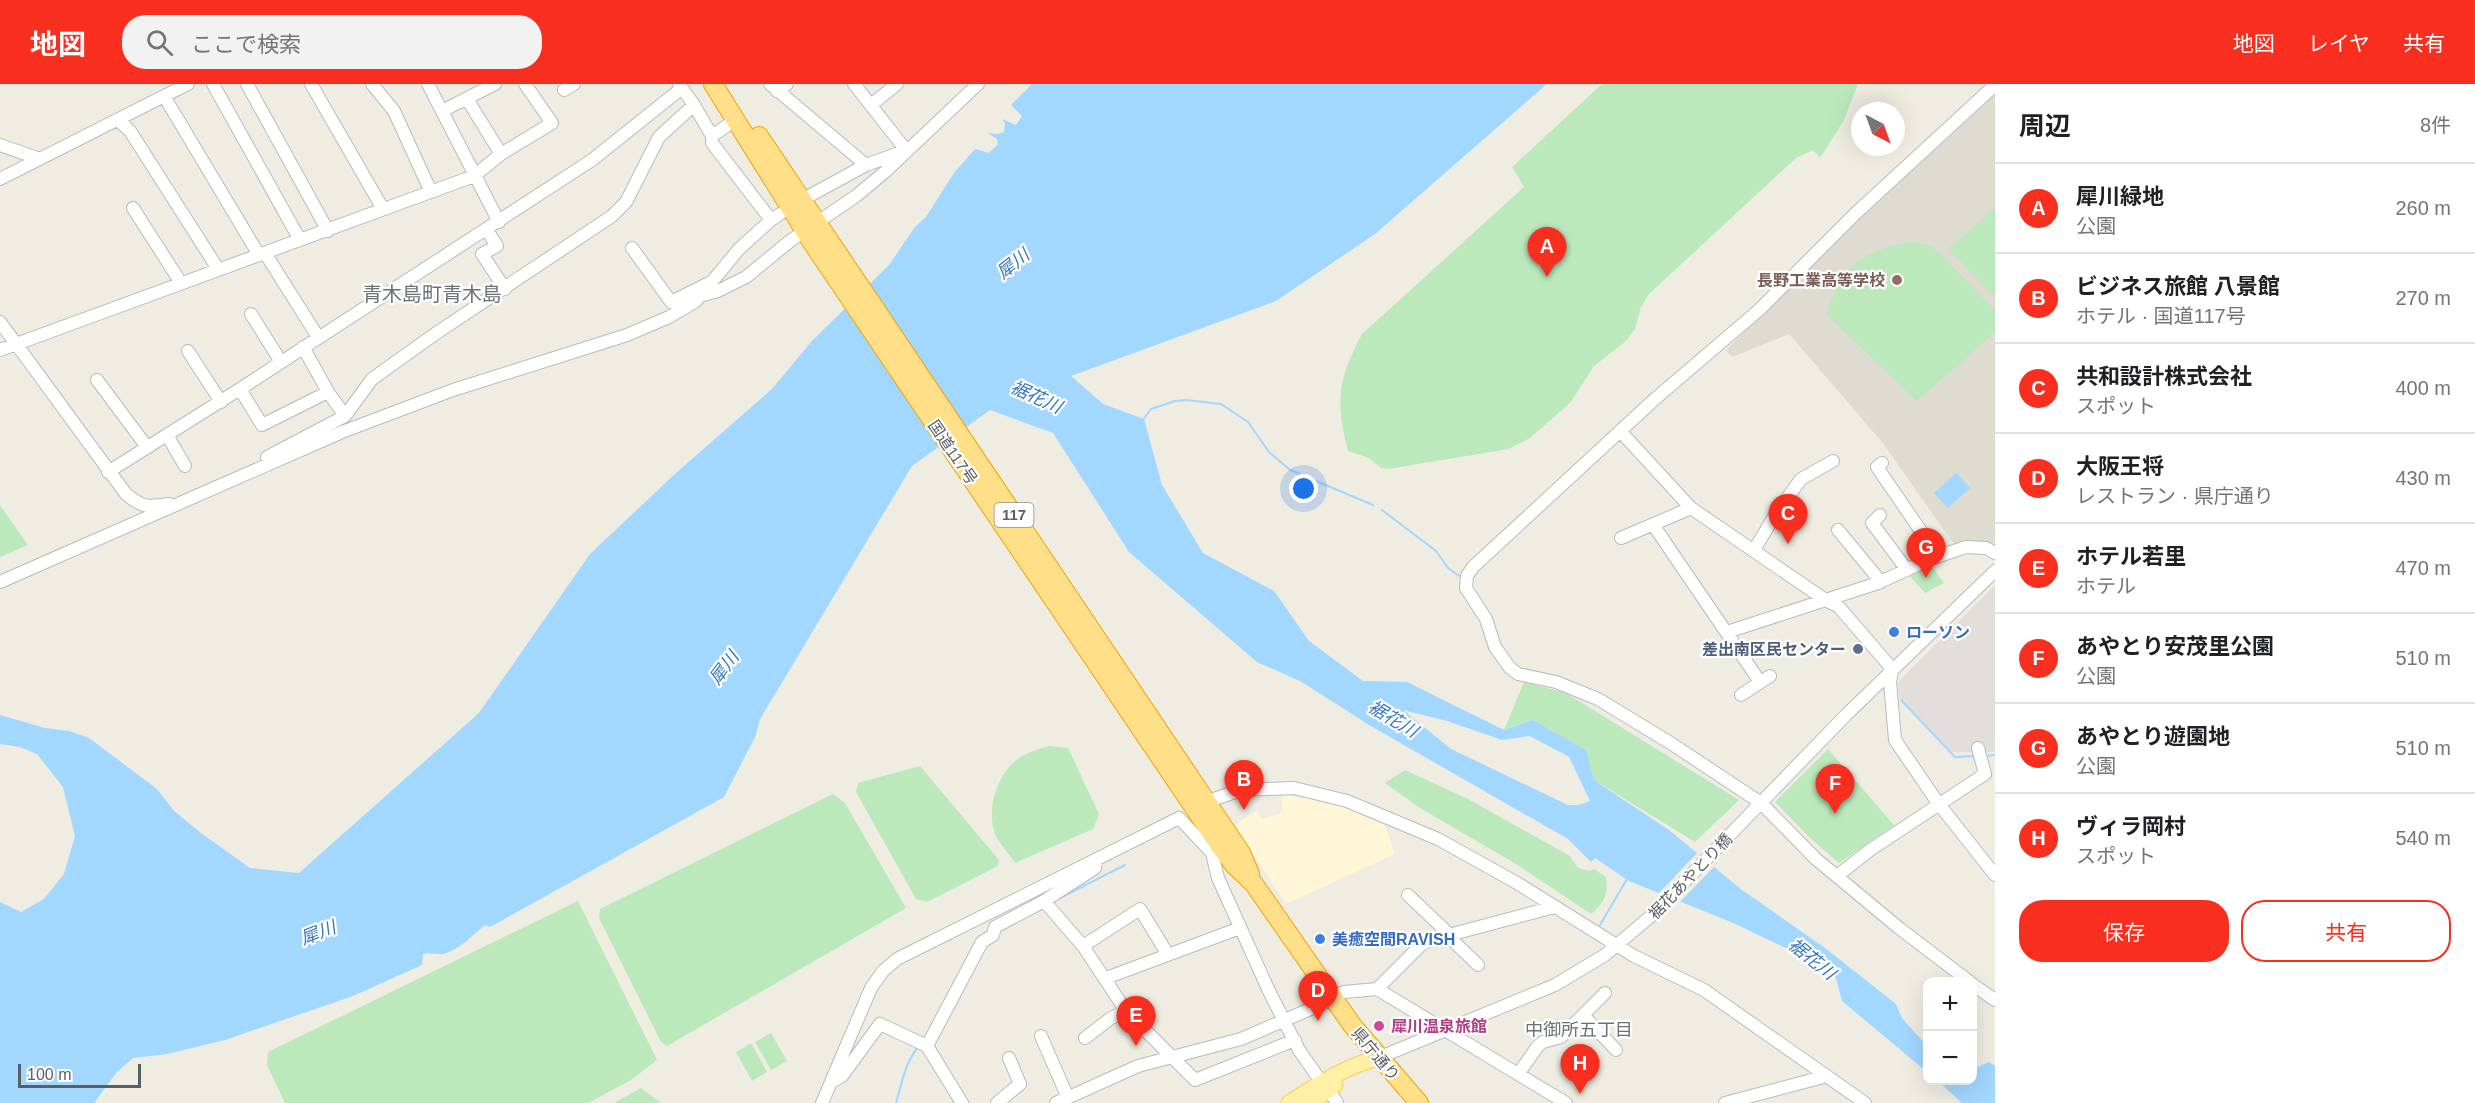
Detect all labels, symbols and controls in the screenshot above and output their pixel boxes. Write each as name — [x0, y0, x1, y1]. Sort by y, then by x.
search box — [122, 15, 542, 69]
icon: search — [143, 26, 176, 59]
text: 地図 — [30, 29, 86, 60]
text: ここで検索 — [191, 32, 301, 57]
text: 地図 — [2233, 32, 2275, 55]
text: レイヤ — [2308, 32, 2370, 55]
text: 共有 — [2403, 32, 2445, 55]
north arrow — [1851, 102, 1905, 156]
text: 周辺 — [2019, 111, 2071, 141]
text: 8件 — [2420, 114, 2451, 136]
text: 犀川緑地 — [2076, 184, 2164, 209]
text: A — [2031, 197, 2046, 219]
text: 260 m — [2395, 197, 2451, 219]
text: 公園 — [2076, 215, 2116, 237]
pin: A — [1528, 228, 1566, 277]
water label: 犀川 — [993, 244, 1035, 283]
place label: 長野工業高等学校 — [1757, 272, 1885, 289]
marker: 長野工業高等学校 — [1890, 273, 1904, 287]
text: ビジネス旅館 八景館 — [2076, 274, 2280, 299]
district label: 青木島町青木島 — [362, 283, 502, 305]
text: B — [2031, 287, 2046, 309]
text: 270 m — [2395, 287, 2451, 309]
text: ホテル · 国道117号 — [2076, 305, 2246, 327]
text: 共和設計株式会社 — [2076, 364, 2252, 389]
water label: 裾花川 — [1007, 377, 1067, 418]
text: C — [2031, 377, 2046, 399]
text: 400 m — [2395, 377, 2451, 399]
text: スポット — [2076, 395, 2156, 417]
street label: 国道117号 — [925, 417, 980, 488]
text: 大阪王将 — [2076, 454, 2164, 479]
text: D — [2031, 467, 2046, 489]
text: 430 m — [2395, 467, 2451, 489]
your location — [1289, 474, 1318, 503]
text: レストラン · 県庁通り — [2076, 485, 2274, 507]
pin: C — [1768, 494, 1808, 544]
road number: 117 — [994, 503, 1034, 527]
pin: G — [1906, 528, 1946, 578]
text: ホテル若里 — [2076, 544, 2186, 569]
text: E — [2032, 557, 2045, 579]
text: 470 m — [2395, 557, 2451, 579]
text: ホテル — [2076, 575, 2136, 597]
place label: ローソン — [1906, 624, 1970, 641]
marker: ローソン — [1887, 625, 1901, 639]
text: あやとり安茂里公園 — [2076, 634, 2274, 659]
place label: 差出南区民センター — [1702, 641, 1846, 658]
marker: 差出南区民センター — [1851, 642, 1865, 656]
water label: 犀川 — [705, 646, 744, 688]
text: F — [2032, 647, 2045, 669]
text: 510 m — [2395, 647, 2451, 669]
text: 公園 — [2076, 665, 2116, 687]
water label: 裾花川 — [1365, 697, 1423, 743]
text: あやとり遊園地 — [2076, 724, 2230, 749]
text: G — [2031, 737, 2046, 759]
text: 510 m — [2395, 737, 2451, 759]
text: 公園 — [2076, 755, 2116, 777]
pin: B — [1224, 760, 1264, 810]
pin: F — [1816, 764, 1854, 814]
text: ヴィラ岡村 — [2076, 814, 2186, 839]
text: H — [2031, 827, 2046, 849]
text: 540 m — [2395, 827, 2451, 849]
street label: 裾花あやとり橋 — [1645, 830, 1735, 923]
text: スポット — [2076, 845, 2156, 867]
button: 保存 — [2019, 900, 2229, 962]
button: 共有 — [2241, 900, 2451, 962]
water label: 犀川 — [298, 916, 340, 949]
place label: 美癒空間RAVISH — [1332, 931, 1455, 948]
marker: 美癒空間RAVISH — [1313, 932, 1327, 946]
water label: 裾花川 — [1785, 934, 1841, 985]
pin: D — [1298, 972, 1338, 1021]
map controls — [1923, 977, 1977, 1085]
button: + — [1923, 977, 1977, 1031]
pin: E — [1116, 996, 1156, 1046]
place label: 犀川温泉旅館 — [1391, 1018, 1487, 1035]
marker: 犀川温泉旅館 — [1372, 1019, 1386, 1033]
district label: 中御所五丁目 — [1525, 1020, 1633, 1040]
street label: 県庁通り — [1349, 1024, 1403, 1084]
button: − — [1923, 1031, 1977, 1085]
pin: H — [1560, 1044, 1600, 1094]
scale bar — [18, 1061, 141, 1088]
text: 100 m — [27, 1066, 71, 1083]

